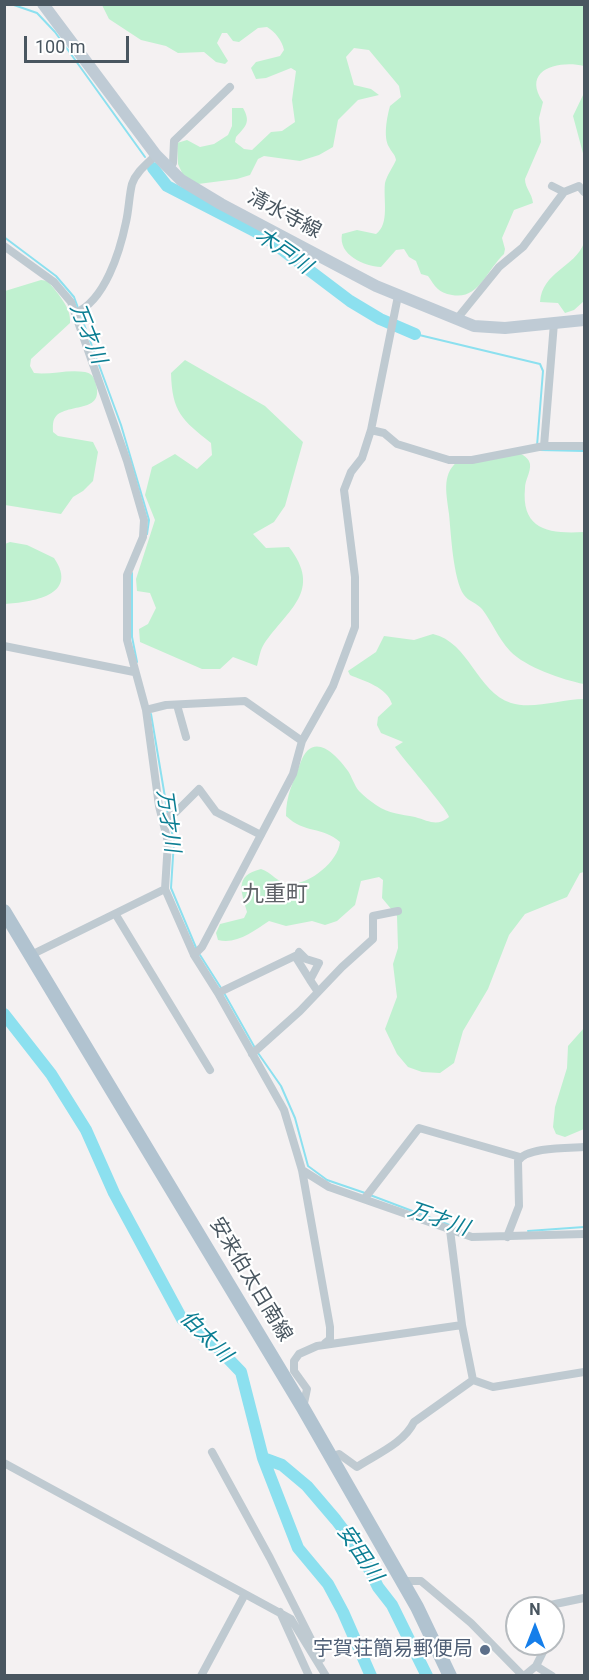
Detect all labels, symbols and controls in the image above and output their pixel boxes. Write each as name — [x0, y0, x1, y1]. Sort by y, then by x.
scale bar — [27, 24, 132, 62]
text: 100 m — [35, 36, 86, 57]
street label: 清水寺線 — [243, 186, 325, 244]
water label: 木戸川 — [250, 224, 316, 280]
water label: 万才川 — [64, 300, 110, 368]
water label: 万才川 — [150, 788, 184, 854]
district label: 九重町 — [242, 882, 308, 908]
water label: 万才川 — [404, 1198, 472, 1242]
street label: 安来伯太日南線 — [204, 1214, 296, 1346]
water label: 伯太川 — [174, 1306, 236, 1368]
water label: 安田川 — [331, 1521, 387, 1587]
north arrow — [505, 1596, 565, 1656]
text: N — [529, 1600, 541, 1619]
place label: 宇賀荘簡易郵便局 — [313, 1638, 473, 1662]
marker: 宇賀荘簡易郵便局 — [478, 1643, 492, 1657]

